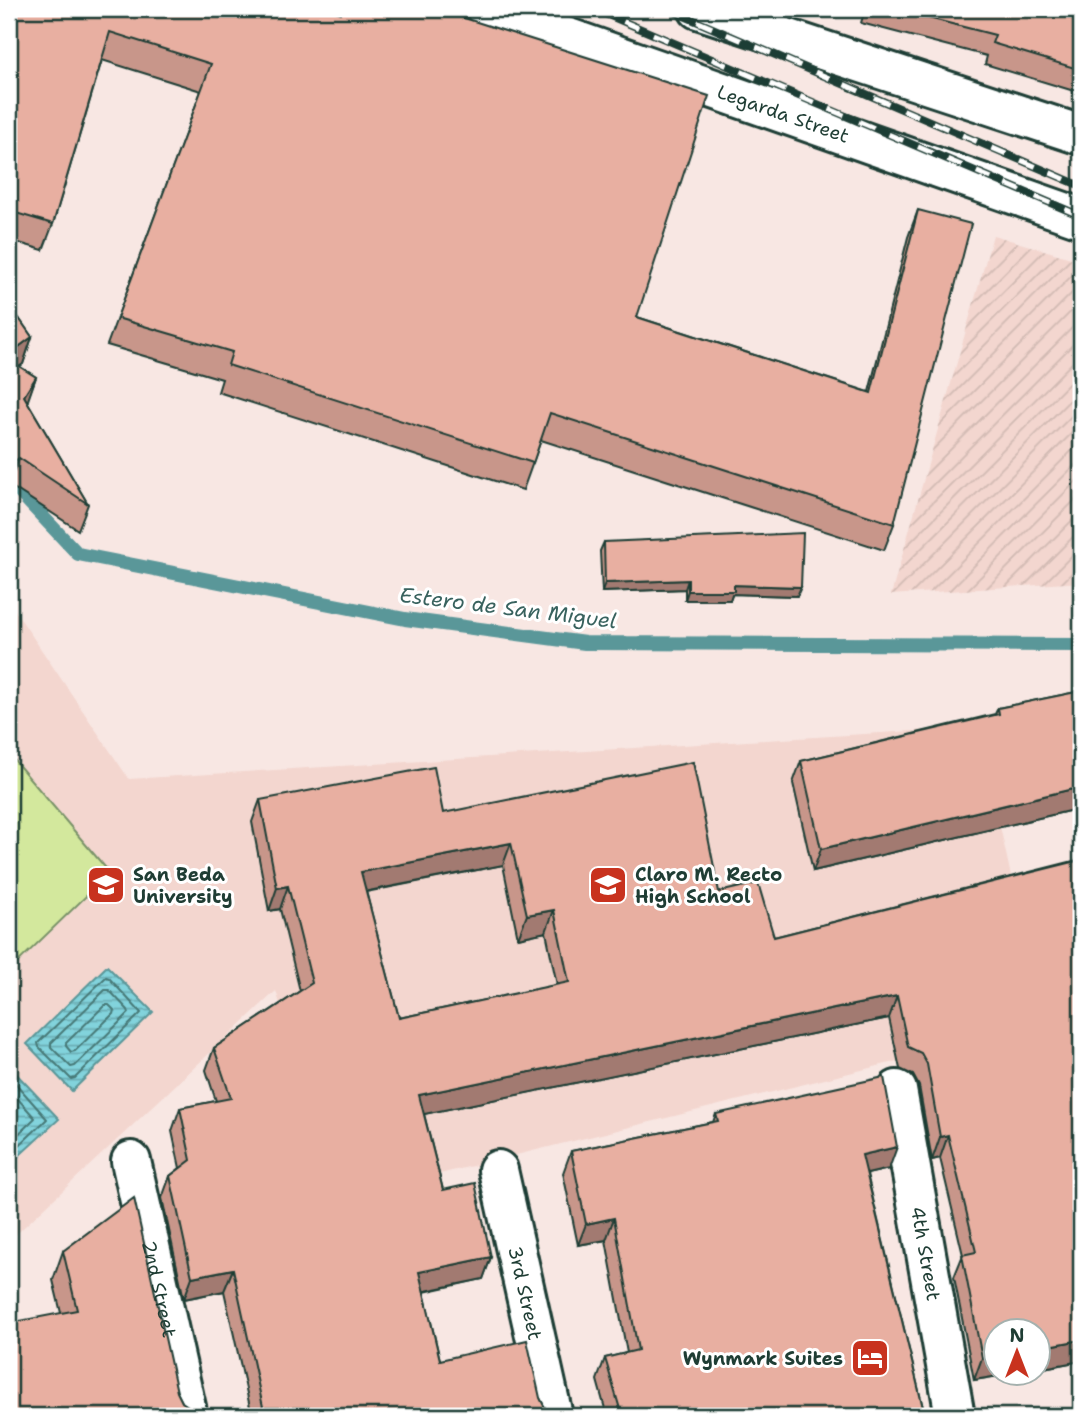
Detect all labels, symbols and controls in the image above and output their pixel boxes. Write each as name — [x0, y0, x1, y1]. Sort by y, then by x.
street label: Legarda Street — [714, 79, 853, 148]
water label: Estero de San Miguel — [398, 581, 618, 635]
place label: San Beda University — [133, 862, 233, 909]
place label: Claro M. Recto High School — [635, 862, 782, 909]
school or university icon: San Beda University — [85, 864, 127, 906]
school or university icon: Claro M. Recto High School — [587, 864, 629, 906]
street label: 4th Street — [905, 1204, 947, 1303]
street label: 2nd Street — [137, 1238, 183, 1340]
street label: 3rd Street — [503, 1244, 548, 1342]
north arrow — [982, 1316, 1052, 1386]
text: N — [1009, 1323, 1025, 1348]
hotel icon: Wynmark Suites — [849, 1337, 891, 1379]
place label: Wynmark Suites — [683, 1346, 843, 1371]

